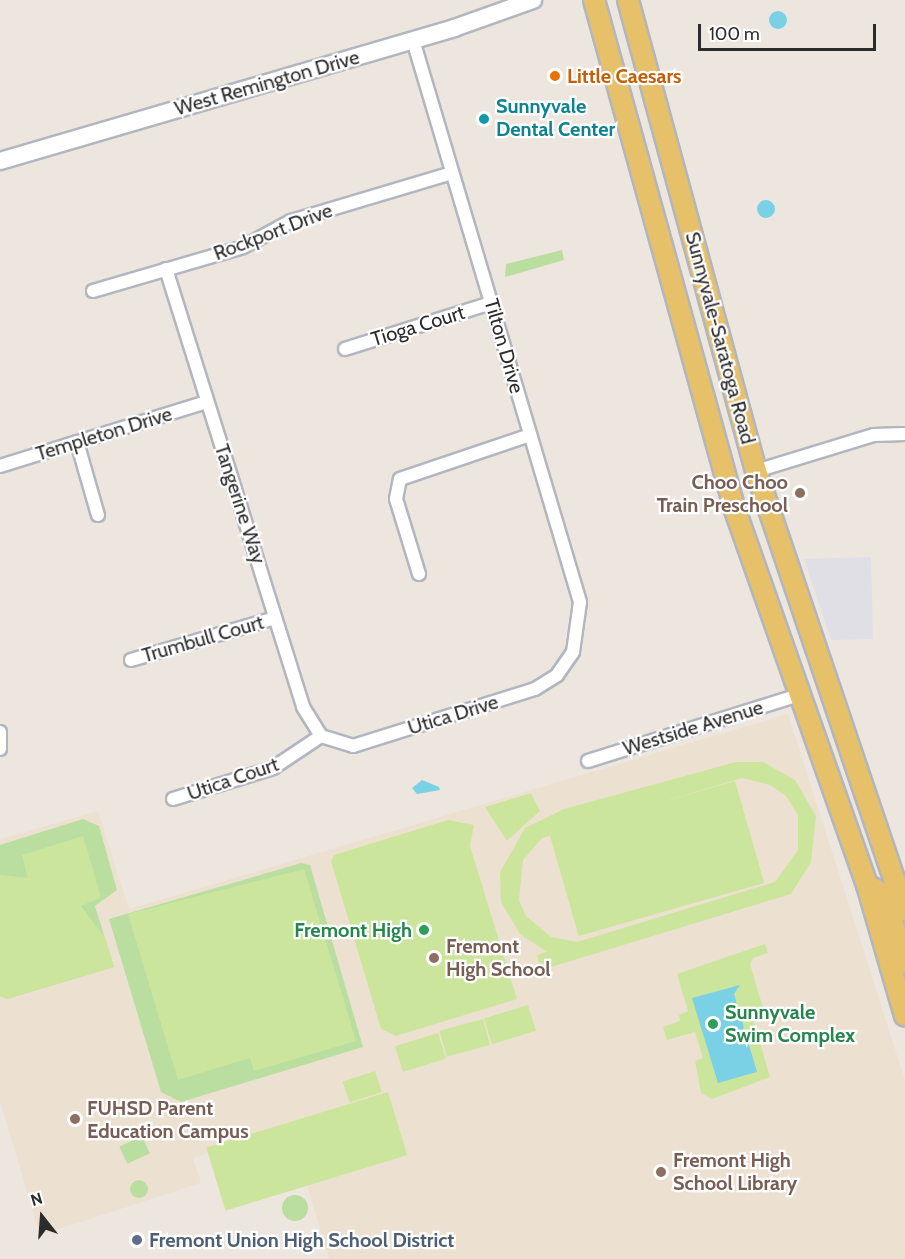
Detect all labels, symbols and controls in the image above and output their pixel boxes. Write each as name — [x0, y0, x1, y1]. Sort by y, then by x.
scale bar — [701, 12, 880, 50]
text: 100 m — [709, 23, 760, 45]
street label: West Remington Drive — [172, 45, 362, 121]
place label: Little Caesars — [567, 64, 681, 88]
marker: Little Caesars — [548, 69, 562, 83]
place label: Sunnyvale Dental Center — [496, 95, 615, 142]
marker: Sunnyvale Dental Center — [477, 112, 491, 126]
street label: Rockport Drive — [210, 198, 336, 266]
street label: Sunnyvale-Saratoga Road — [680, 229, 760, 447]
street label: Tilton Drive — [479, 296, 529, 396]
street label: Tioga Court — [368, 300, 468, 352]
street label: Templeton Drive — [33, 402, 175, 466]
street label: Tangerine Way — [209, 441, 271, 567]
place label: Choo Choo Train Preschool — [657, 470, 788, 517]
marker: Choo Choo Train Preschool — [793, 486, 807, 500]
street label: Trumbull Court — [139, 610, 267, 668]
street label: Utica Drive — [405, 690, 501, 740]
street label: Westside Avenue — [620, 695, 766, 761]
street label: Utica Court — [184, 752, 282, 806]
place label: Fremont High — [294, 918, 412, 942]
marker: Fremont High — [417, 923, 431, 937]
place label: Fremont High School — [446, 934, 551, 981]
marker: Fremont High School — [427, 951, 441, 965]
place label: Sunnyvale Swim Complex — [725, 1000, 855, 1047]
marker: Sunnyvale Swim Complex — [706, 1017, 720, 1031]
place label: FUHSD Parent Education Campus — [87, 1096, 249, 1143]
marker: FUHSD Parent Education Campus — [68, 1112, 82, 1126]
place label: Fremont High School Library — [673, 1148, 797, 1195]
marker: Fremont High School Library — [654, 1165, 668, 1179]
north arrow — [12, 1187, 72, 1247]
text: N — [28, 1189, 45, 1210]
place label: Fremont Union High School District — [149, 1228, 454, 1252]
marker: Fremont Union High School District — [130, 1233, 144, 1247]

